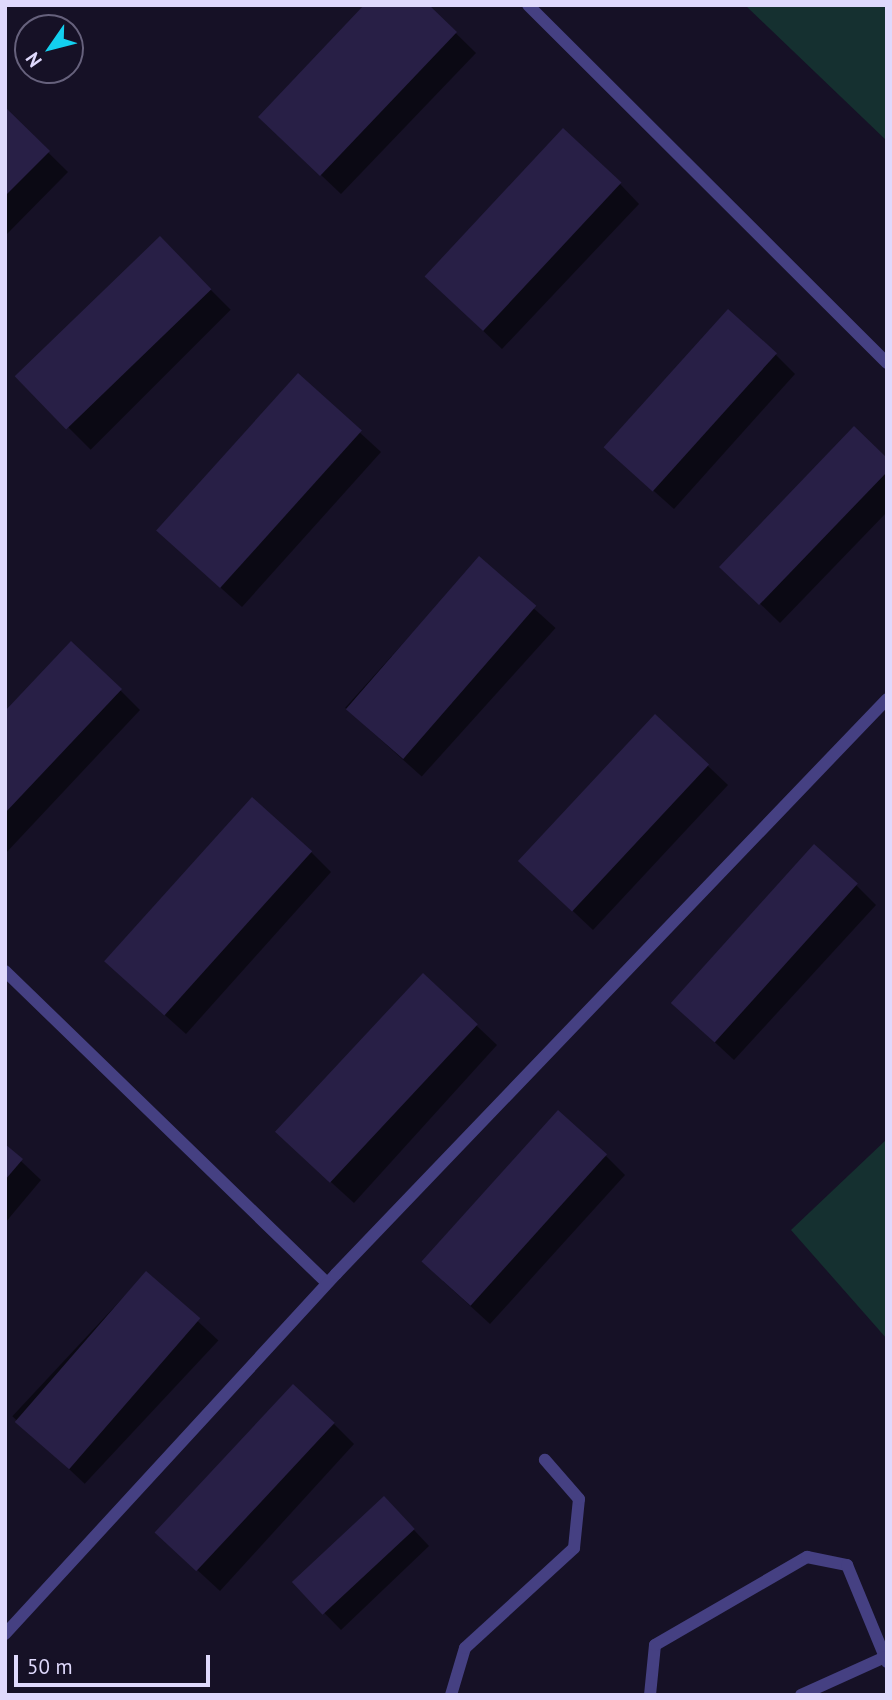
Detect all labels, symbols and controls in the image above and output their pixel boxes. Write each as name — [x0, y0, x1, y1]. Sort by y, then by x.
north arrow — [14, 14, 84, 84]
text: N — [20, 48, 47, 72]
scale bar — [18, 1640, 214, 1684]
text: 50 m — [27, 1653, 73, 1680]

